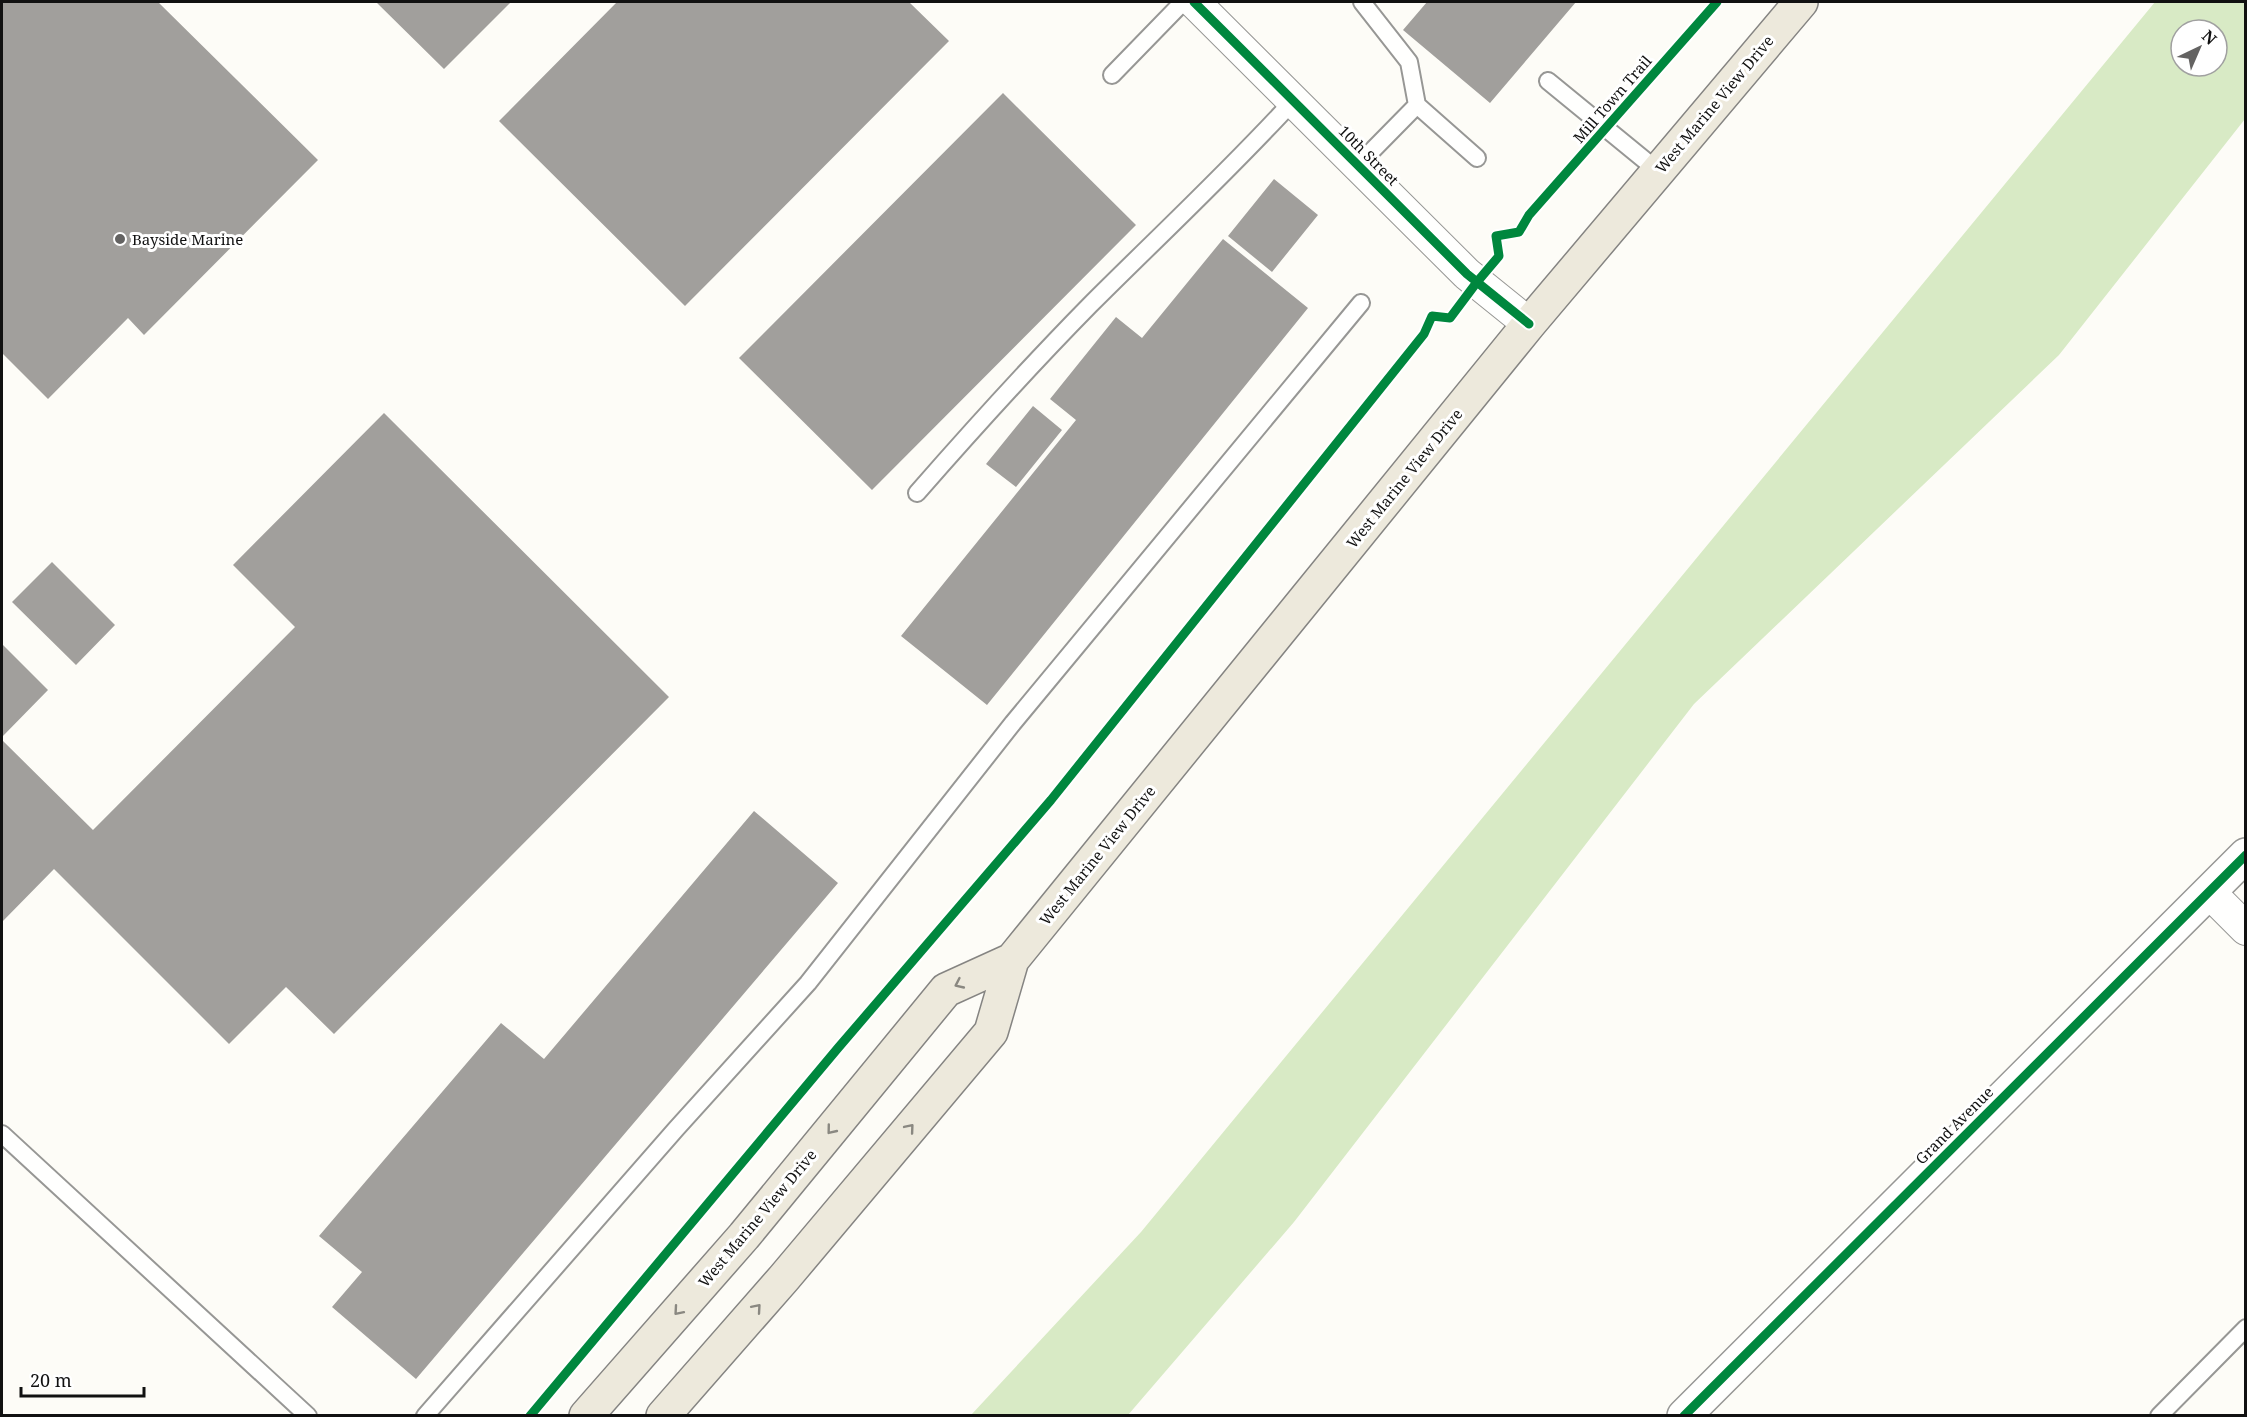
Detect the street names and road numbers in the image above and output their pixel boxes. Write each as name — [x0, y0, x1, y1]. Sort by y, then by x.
street label: West Marine View Drive — [1650, 31, 1778, 177]
street label: Mill Town Trail — [1569, 51, 1656, 147]
street label: 10th Street — [1335, 121, 1403, 189]
street label: West Marine View Drive — [1341, 404, 1467, 552]
street label: West Marine View Drive — [1034, 781, 1160, 929]
street label: Grand Avenue — [1911, 1082, 1997, 1168]
street label: West Marine View Drive — [693, 1145, 821, 1291]

